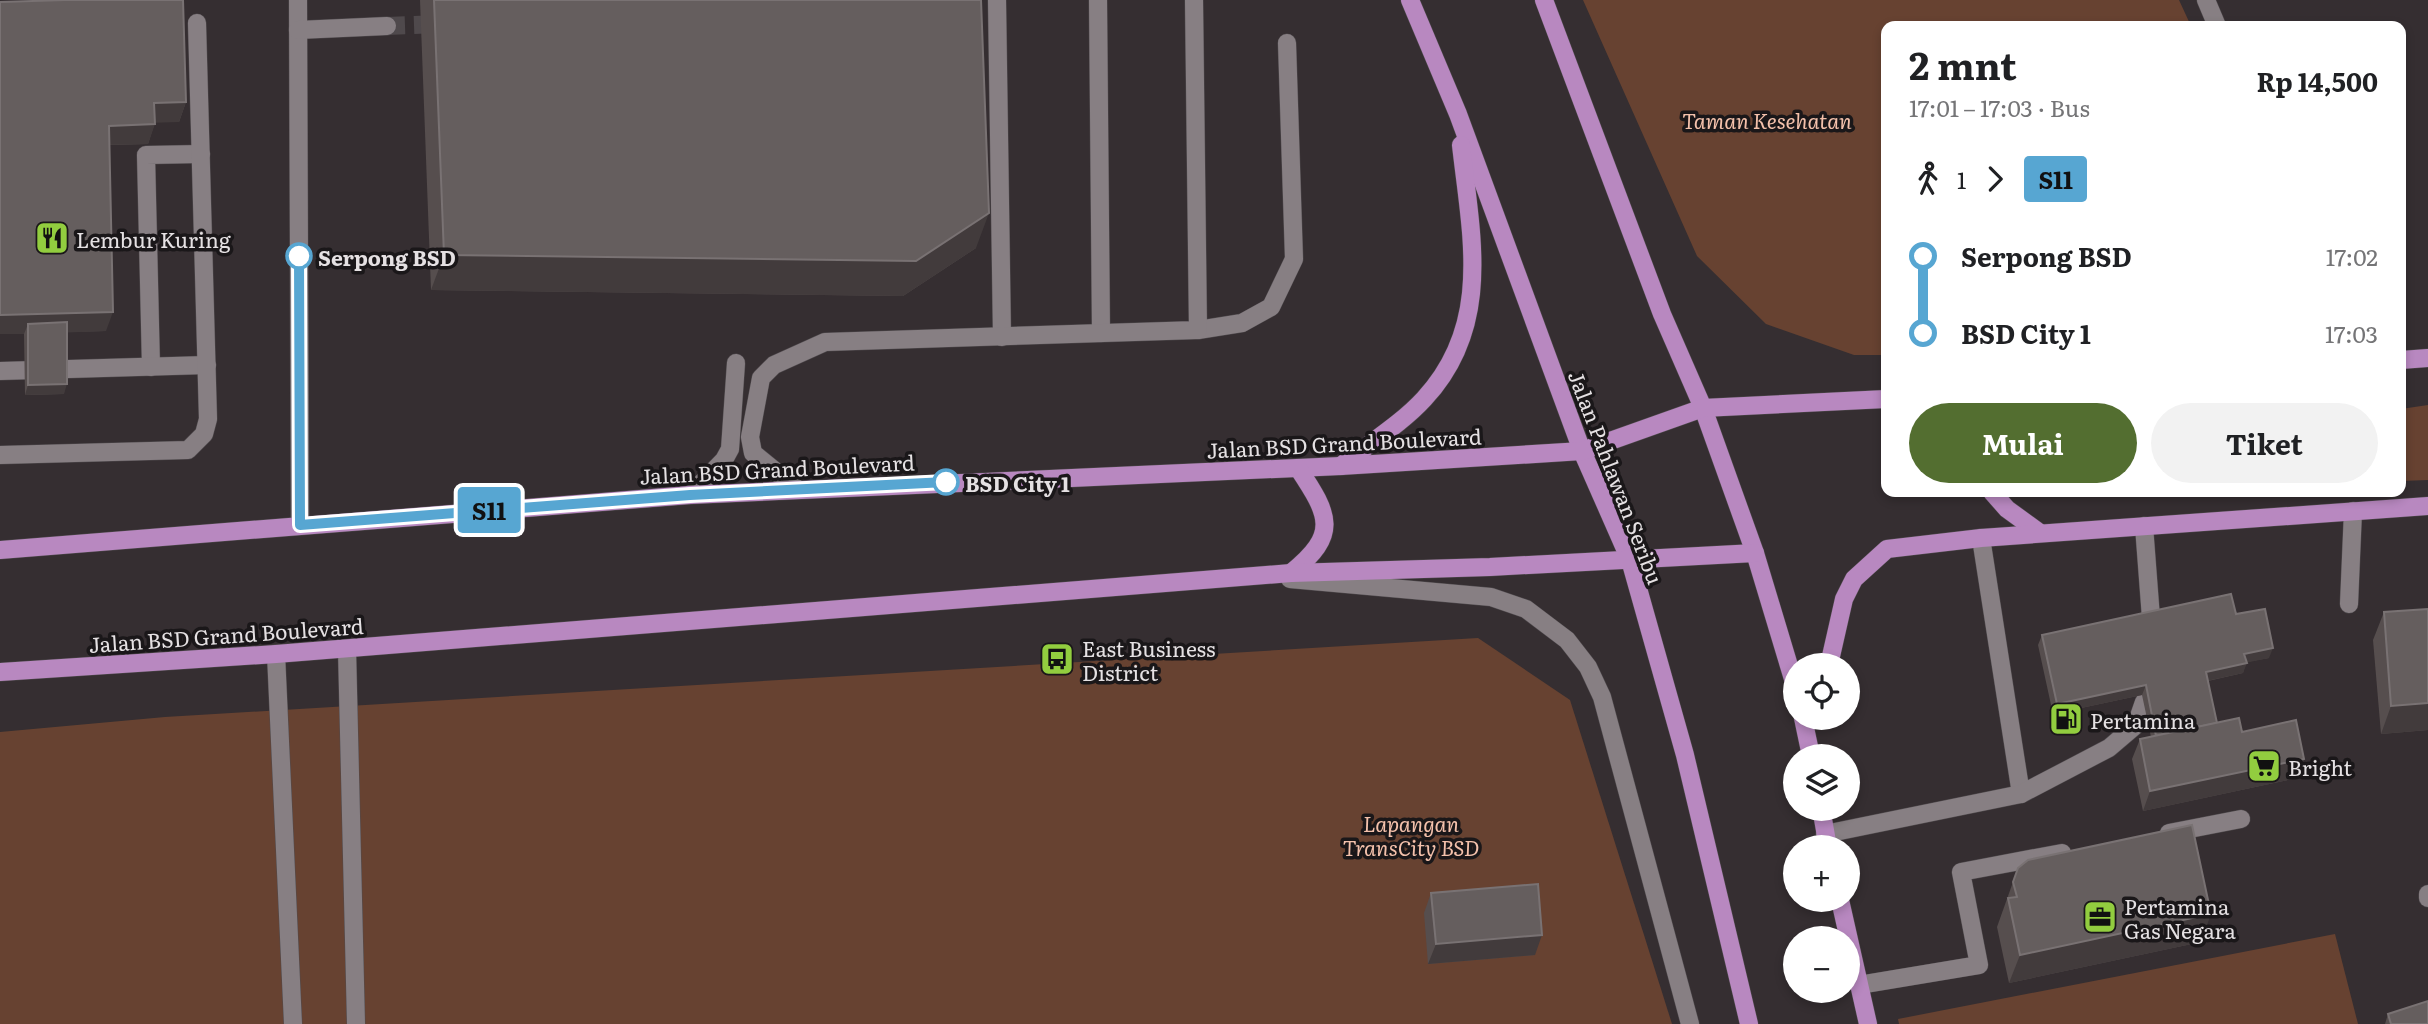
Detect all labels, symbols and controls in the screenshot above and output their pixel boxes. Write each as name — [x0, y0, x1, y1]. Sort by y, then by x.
text: 2 mnt — [1909, 35, 2017, 92]
text: Rp 14,500 — [2257, 61, 2378, 100]
text: 17:01 – 17:03 · Bus — [1909, 90, 2090, 124]
park label: Taman Kesehatan — [1682, 104, 1852, 135]
icon: walk — [1909, 160, 1947, 198]
icon: forward — [1976, 160, 2014, 198]
text: S11 — [2038, 161, 2073, 196]
text: 1 — [1957, 162, 1966, 196]
restaurant icon: Lembur Kuring — [33, 219, 71, 257]
place label: Lembur Kuring — [76, 223, 231, 254]
text: Serpong BSD — [1961, 236, 2132, 275]
text: 17:02 — [2326, 239, 2378, 273]
place label: Serpong BSD — [318, 241, 456, 272]
marker: Serpong BSD — [286, 243, 312, 269]
text: BSD City 1 — [1961, 313, 2091, 352]
text: 17:03 — [2325, 316, 2378, 350]
street label: Jalan Pahlawan Seribu — [1562, 366, 1672, 588]
button: Mulai — [1909, 403, 2137, 483]
button: Tiket — [2151, 403, 2378, 483]
street label: Jalan BSD Grand Boulevard — [1206, 419, 1482, 465]
street label: Jalan BSD Grand Boulevard — [639, 445, 915, 491]
place label: BSD City 1 — [965, 467, 1070, 498]
marker: BSD City 1 — [933, 469, 959, 495]
line badge: S11 — [449, 487, 529, 533]
text: S11 — [472, 492, 506, 527]
street label: Jalan BSD Grand Boulevard — [88, 609, 365, 659]
place label: East Business District — [1082, 632, 1215, 687]
bus stop icon: East Business District — [1038, 640, 1076, 678]
map controls — [1783, 653, 1860, 1003]
button: locate — [1783, 653, 1860, 730]
fuel station icon: Pertamina — [2047, 700, 2085, 738]
place label: Pertamina — [2090, 704, 2196, 735]
button: layers — [1783, 744, 1860, 821]
supermarket icon: Bright — [2245, 747, 2283, 785]
place label: Bright — [2288, 751, 2353, 782]
park label: Lapangan TransCity BSD — [1343, 807, 1479, 862]
button: + — [1783, 835, 1860, 912]
place label: Pertamina Gas Negara — [2124, 890, 2237, 945]
office icon: Pertamina Gas Negara — [2081, 898, 2119, 936]
button: − — [1783, 926, 1860, 1003]

